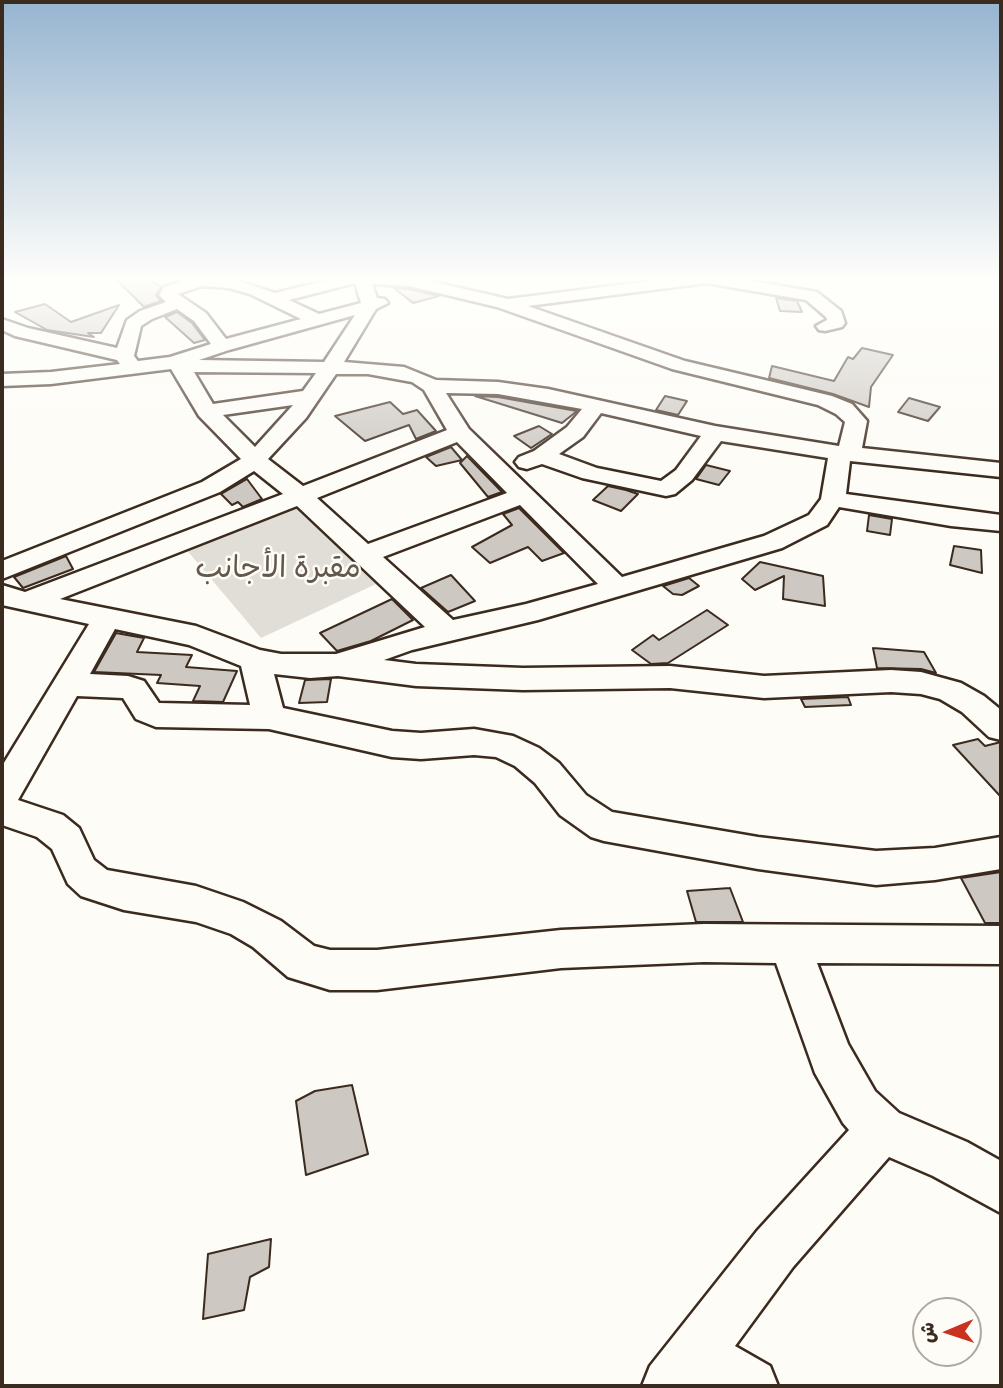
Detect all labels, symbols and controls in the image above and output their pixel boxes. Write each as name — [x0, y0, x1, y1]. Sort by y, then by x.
park label: مقبرة الأجانب — [195, 551, 361, 587]
north arrow — [912, 1297, 982, 1367]
text: ش — [916, 1322, 940, 1344]

